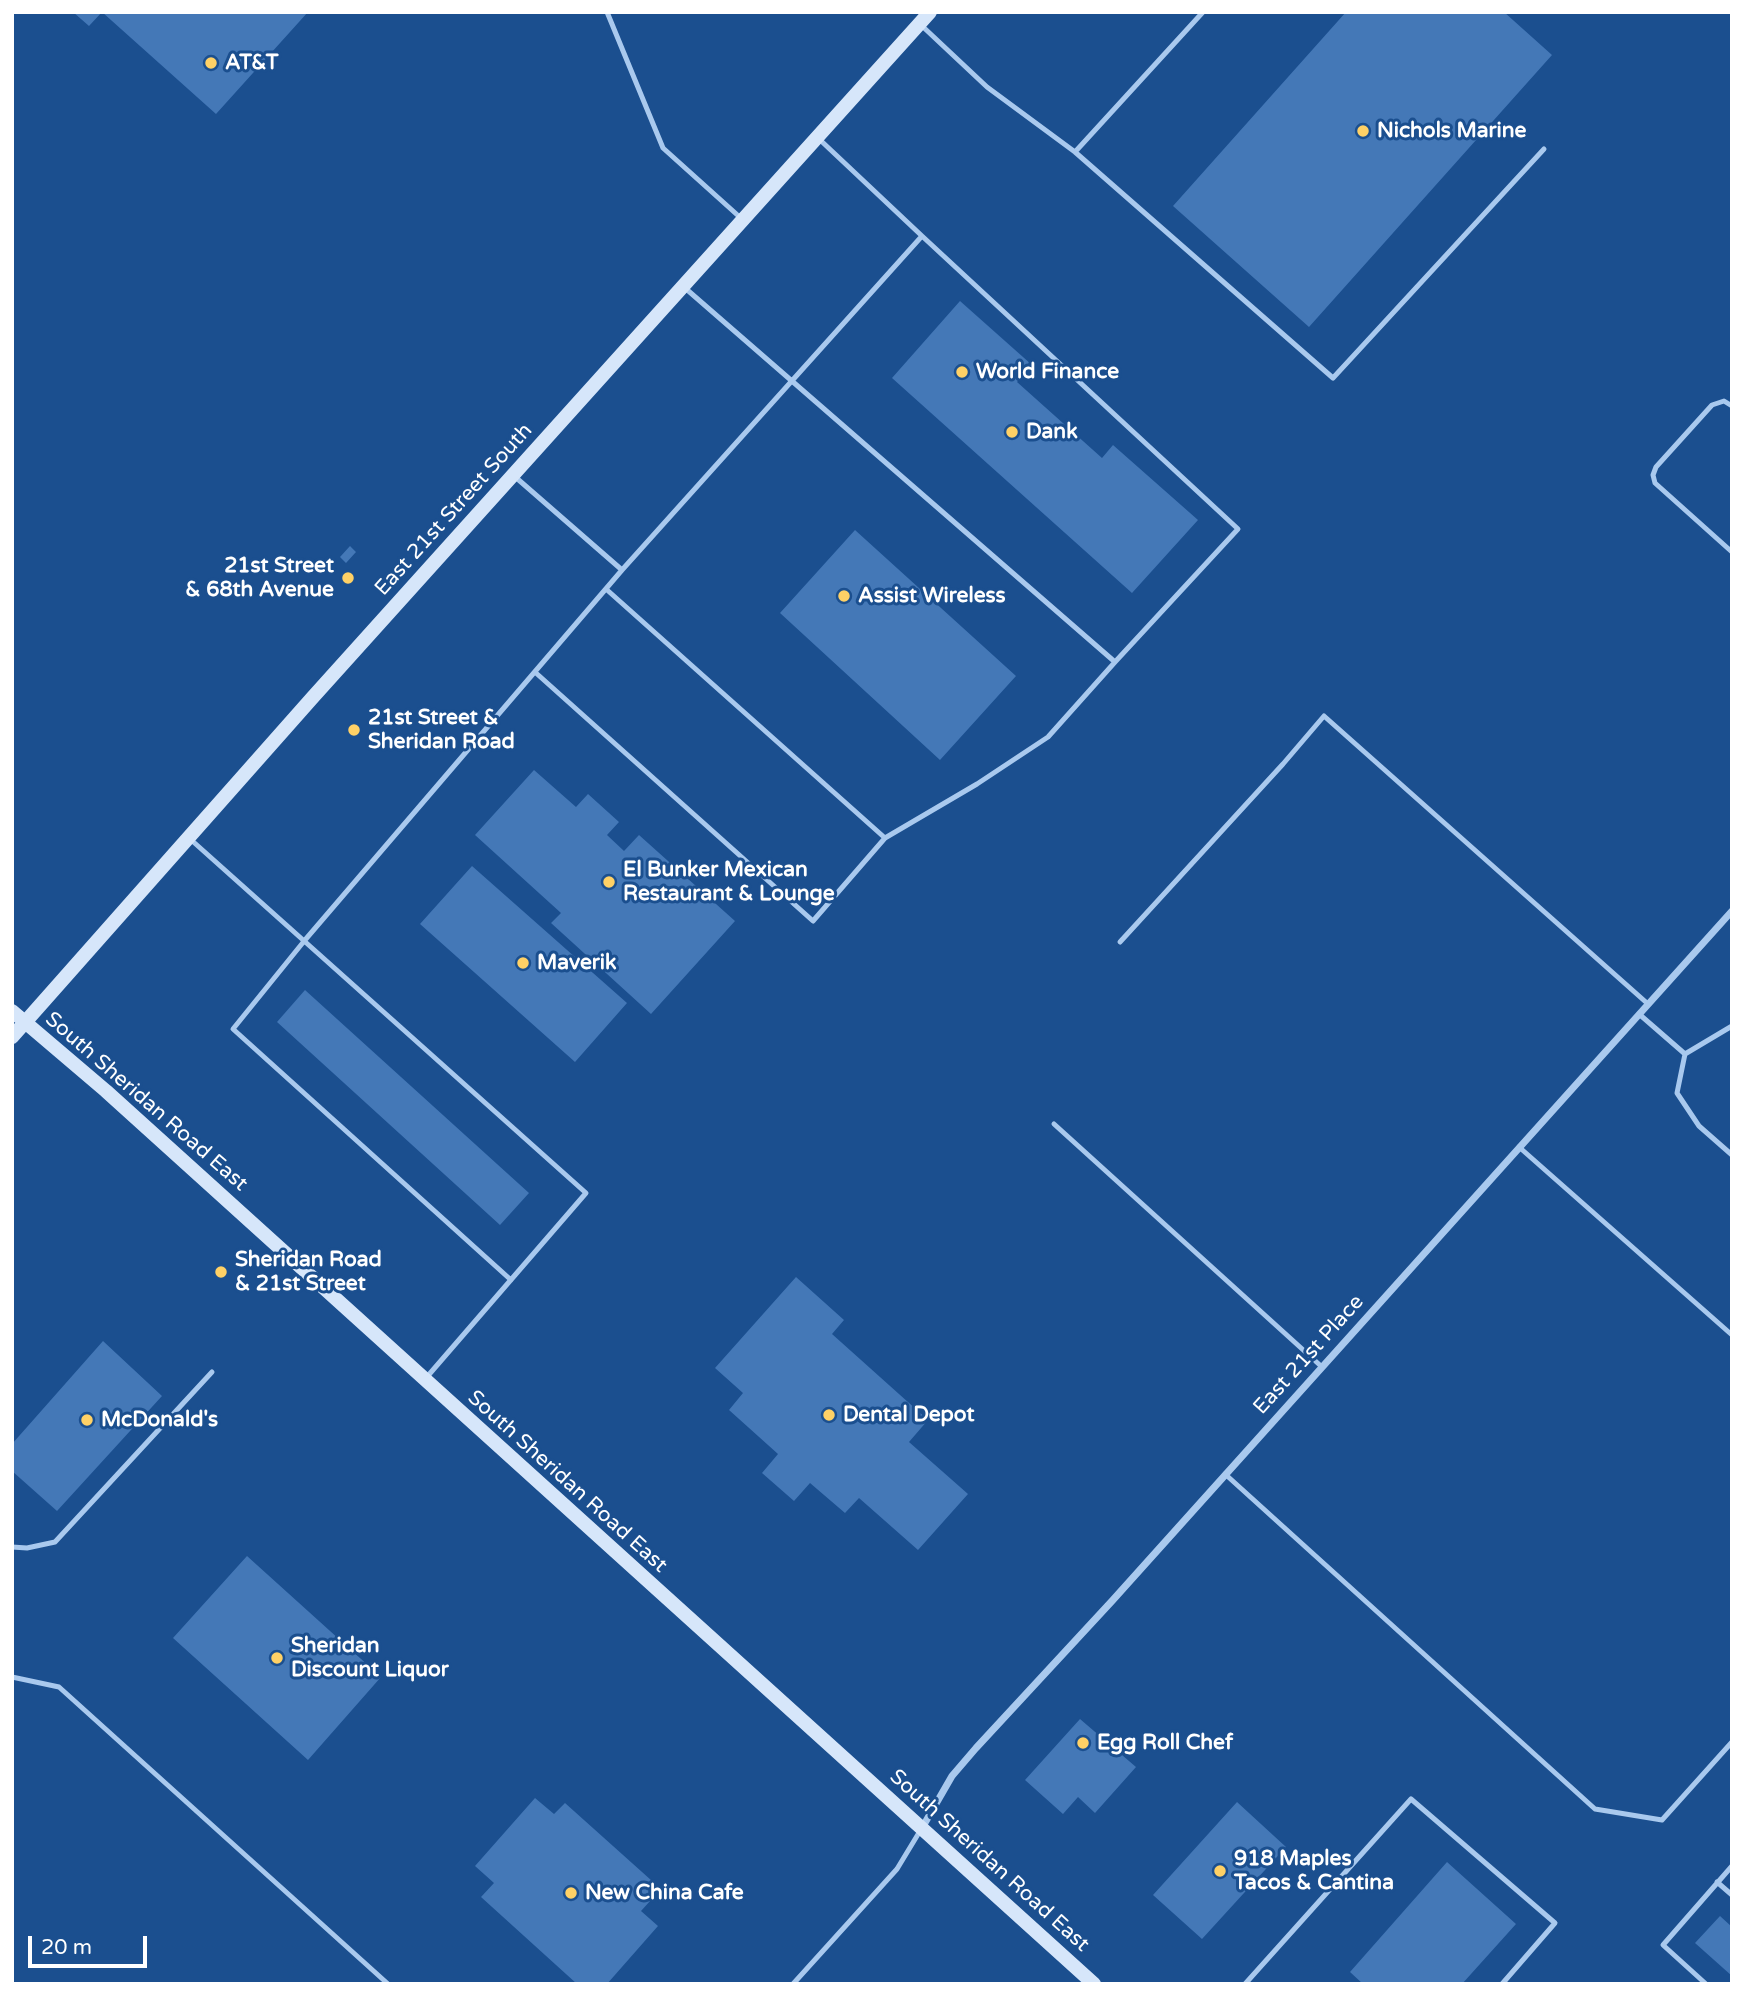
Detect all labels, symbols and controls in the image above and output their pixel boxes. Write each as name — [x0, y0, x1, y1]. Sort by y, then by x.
place label: AT&T — [225, 50, 278, 76]
marker: AT&T — [203, 55, 219, 71]
place label: Nichols Marine — [1377, 118, 1526, 144]
marker: Nichols Marine — [1355, 123, 1371, 139]
place label: World Finance — [976, 359, 1119, 385]
marker: World Finance — [954, 364, 970, 380]
street label: East 21st Street South — [370, 419, 538, 601]
place label: Dank — [1026, 419, 1078, 445]
marker: Dank — [1004, 424, 1020, 440]
place label: 21st Street & 68th Avenue — [185, 553, 334, 603]
marker: 21st Street & 68th Avenue — [340, 570, 356, 586]
place label: Assist Wireless — [858, 583, 1006, 609]
marker: Assist Wireless — [836, 588, 852, 604]
place label: 21st Street & Sheridan Road — [368, 705, 515, 755]
marker: 21st Street & Sheridan Road — [346, 722, 362, 738]
place label: El Bunker Mexican Restaurant & Lounge — [623, 857, 835, 907]
marker: El Bunker Mexican Restaurant & Lounge — [601, 874, 617, 890]
place label: Maverik — [537, 950, 616, 976]
marker: Maverik — [515, 955, 531, 971]
street label: South Sheridan Road East — [40, 1007, 252, 1197]
place label: Sheridan Road & 21st Street — [235, 1247, 382, 1297]
marker: Sheridan Road & 21st Street — [213, 1264, 229, 1280]
street label: East 21st Place — [1249, 1290, 1369, 1420]
street label: South Sheridan Road East — [462, 1386, 672, 1578]
place label: Dental Depot — [843, 1402, 975, 1428]
place label: McDonald's — [101, 1407, 218, 1433]
marker: Dental Depot — [821, 1407, 837, 1423]
marker: McDonald's — [79, 1412, 95, 1428]
place label: Sheridan Discount Liquor — [291, 1633, 449, 1683]
marker: Sheridan Discount Liquor — [269, 1650, 285, 1666]
place label: Egg Roll Chef — [1097, 1730, 1233, 1756]
marker: Egg Roll Chef — [1075, 1735, 1091, 1751]
street label: South Sheridan Road East — [884, 1765, 1094, 1957]
place label: 918 Maples Tacos & Cantina — [1234, 1846, 1394, 1896]
marker: 918 Maples Tacos & Cantina — [1212, 1863, 1228, 1879]
place label: New China Cafe — [585, 1880, 744, 1906]
marker: New China Cafe — [563, 1885, 579, 1901]
scale bar — [32, 1923, 150, 1967]
text: 20 m — [41, 1935, 92, 1960]

